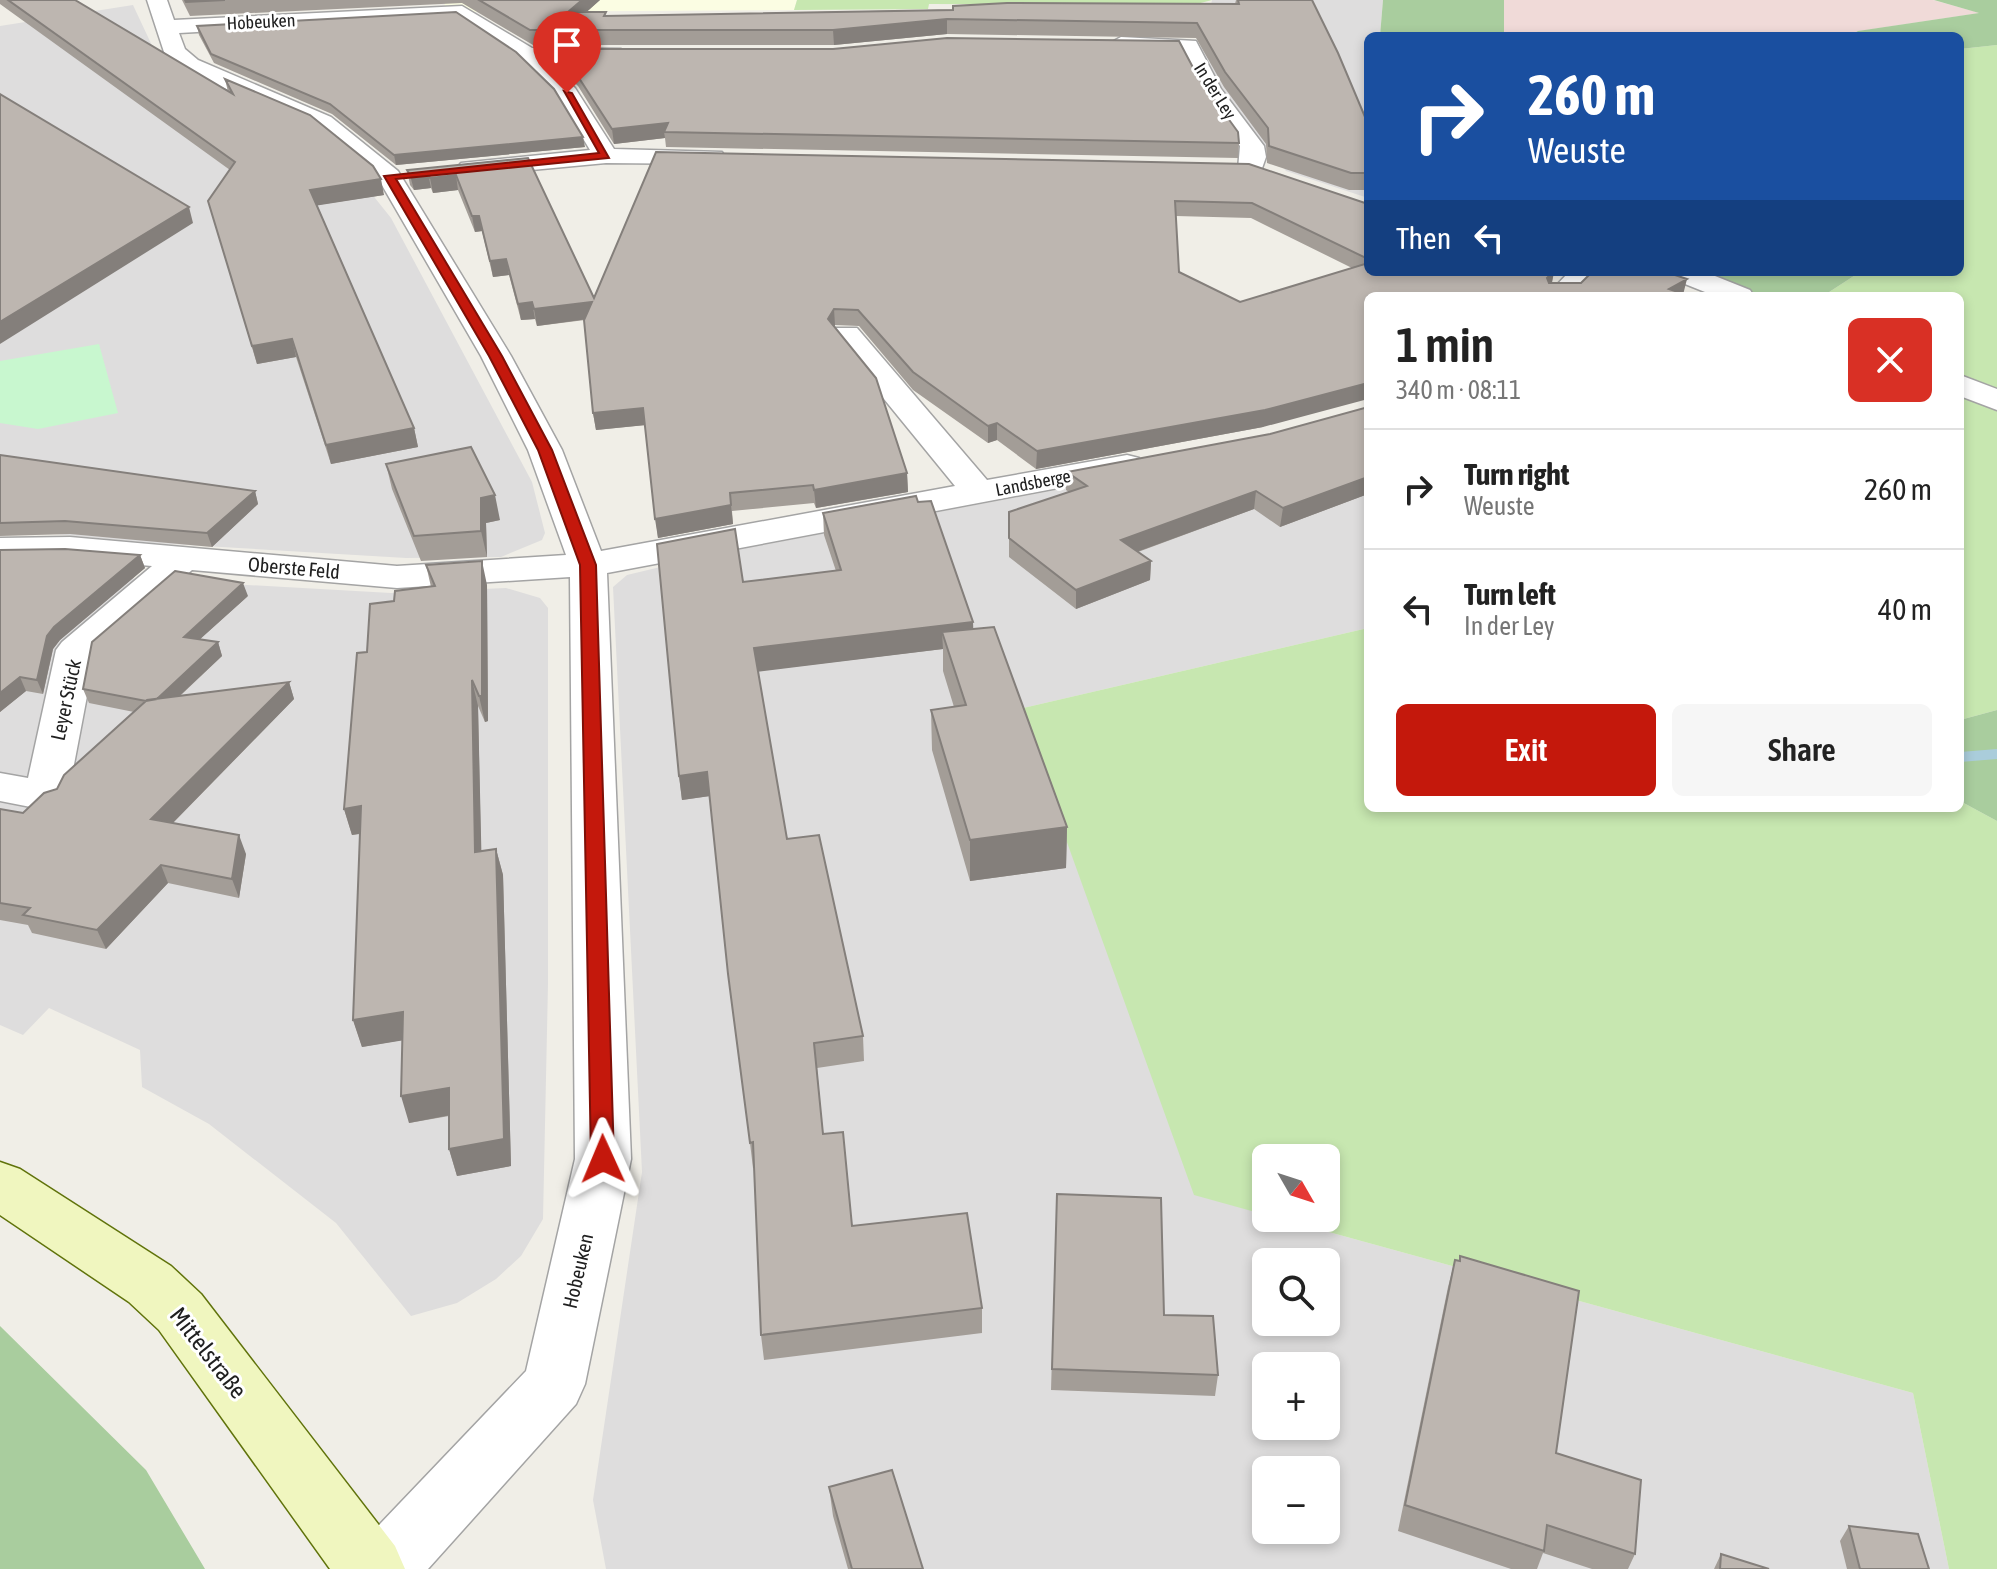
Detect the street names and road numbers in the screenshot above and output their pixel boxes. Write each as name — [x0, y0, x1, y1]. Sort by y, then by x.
street label: Hobeuken — [226, 9, 296, 34]
street label: In der Ley — [1190, 59, 1241, 123]
street label: Landsberge — [994, 465, 1072, 500]
street label: Oberste Feld — [247, 552, 341, 583]
street label: Leyer Stück — [46, 657, 85, 743]
street label: Hobeuken — [558, 1231, 597, 1311]
street label: Mittelstraße — [165, 1302, 252, 1403]

